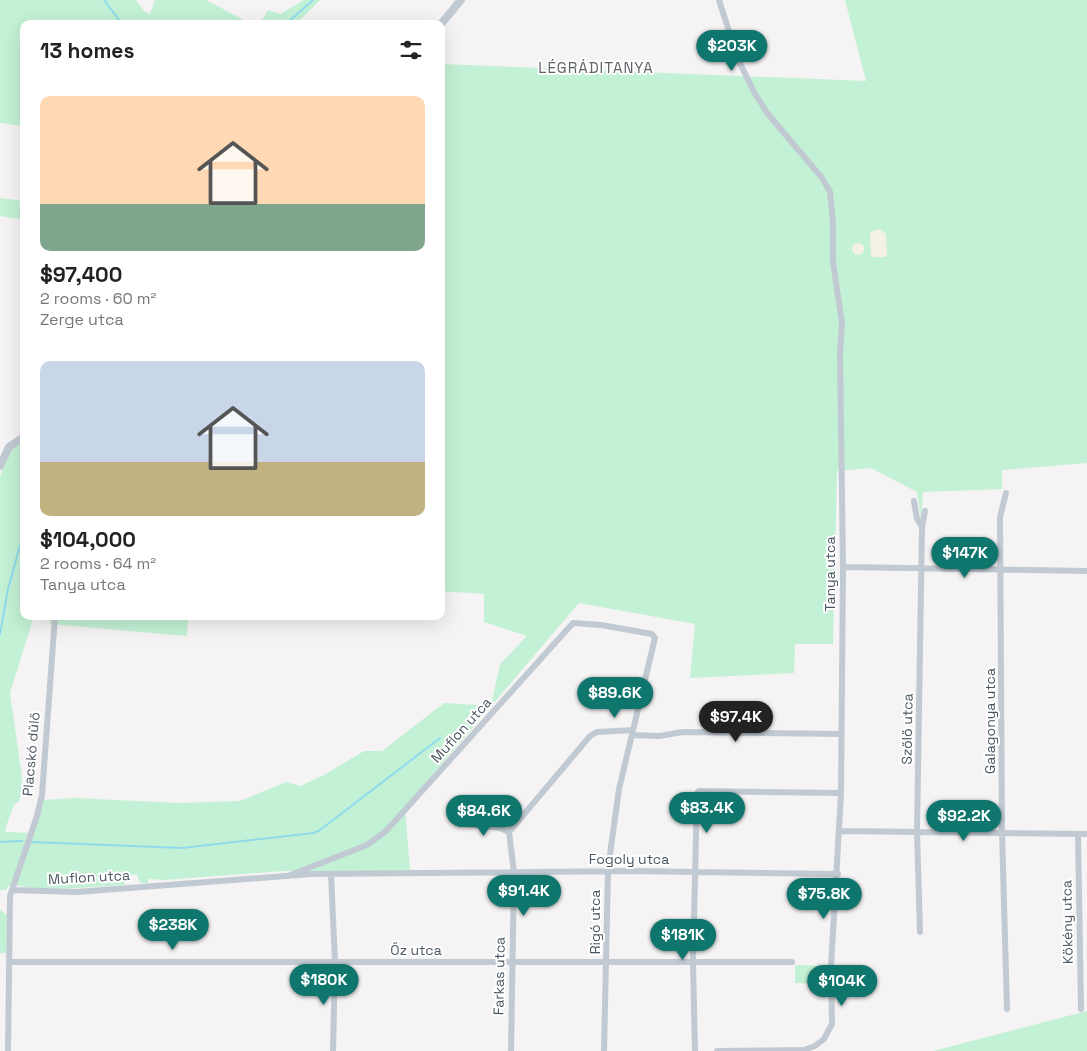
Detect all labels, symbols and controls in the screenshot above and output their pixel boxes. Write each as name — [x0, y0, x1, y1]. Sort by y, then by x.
pin: $203K — [697, 30, 767, 72]
text: $203K — [707, 35, 757, 56]
icon: filters — [397, 36, 425, 64]
text: 13 homes — [40, 37, 134, 64]
district label: LÉGRÁDITANYA — [538, 58, 654, 77]
icon: home — [188, 128, 278, 218]
text: $97,400 — [40, 261, 122, 288]
text: 2 rooms · 60 m² — [40, 288, 156, 309]
text: Zerge utca — [40, 309, 124, 330]
icon: home — [188, 393, 278, 483]
text: $104,000 — [40, 526, 136, 553]
pin: $147K — [930, 536, 1000, 579]
street label: Tanya utca — [821, 537, 839, 611]
text: $147K — [942, 542, 988, 563]
text: 2 rooms · 64 m² — [40, 553, 156, 574]
text: Tanya utca — [40, 574, 126, 595]
street label: Galagonya utca — [981, 668, 999, 774]
pin: $89.6K — [574, 676, 656, 719]
text: $89.6K — [588, 682, 642, 703]
street label: Szőlő utca — [897, 693, 917, 765]
street label: Muflon utca — [427, 694, 495, 766]
pin: $97.4K — [695, 700, 777, 743]
text: $97.4K — [710, 706, 762, 727]
street label: Placskó dűlő — [18, 711, 44, 797]
pin: $83.4K — [666, 792, 748, 834]
pin: $84.6K — [443, 794, 525, 837]
text: $83.4K — [680, 797, 734, 818]
text: $84.6K — [457, 800, 511, 821]
pin: $92.2K — [923, 800, 1005, 842]
text: $92.2K — [937, 805, 991, 826]
street label: Fogoly utca — [589, 850, 669, 868]
street label: Muflon utca — [48, 866, 130, 888]
pin: $91.4K — [483, 874, 565, 917]
pin: $75.8K — [783, 878, 865, 920]
text: $91.4K — [498, 880, 550, 901]
street label: Kökény utca — [1057, 880, 1077, 964]
text: $75.8K — [798, 883, 850, 904]
street label: Rigó utca — [586, 890, 604, 954]
pin: $238K — [138, 908, 208, 951]
text: $238K — [149, 914, 197, 935]
pin: $181K — [648, 918, 718, 961]
text: $181K — [661, 924, 705, 945]
street label: Farkas utca — [489, 937, 509, 1015]
street label: Őz utca — [390, 941, 442, 959]
pin: $180K — [289, 964, 359, 1006]
pin: $104K — [807, 964, 877, 1007]
text: $180K — [301, 969, 347, 990]
text: $104K — [818, 970, 866, 991]

